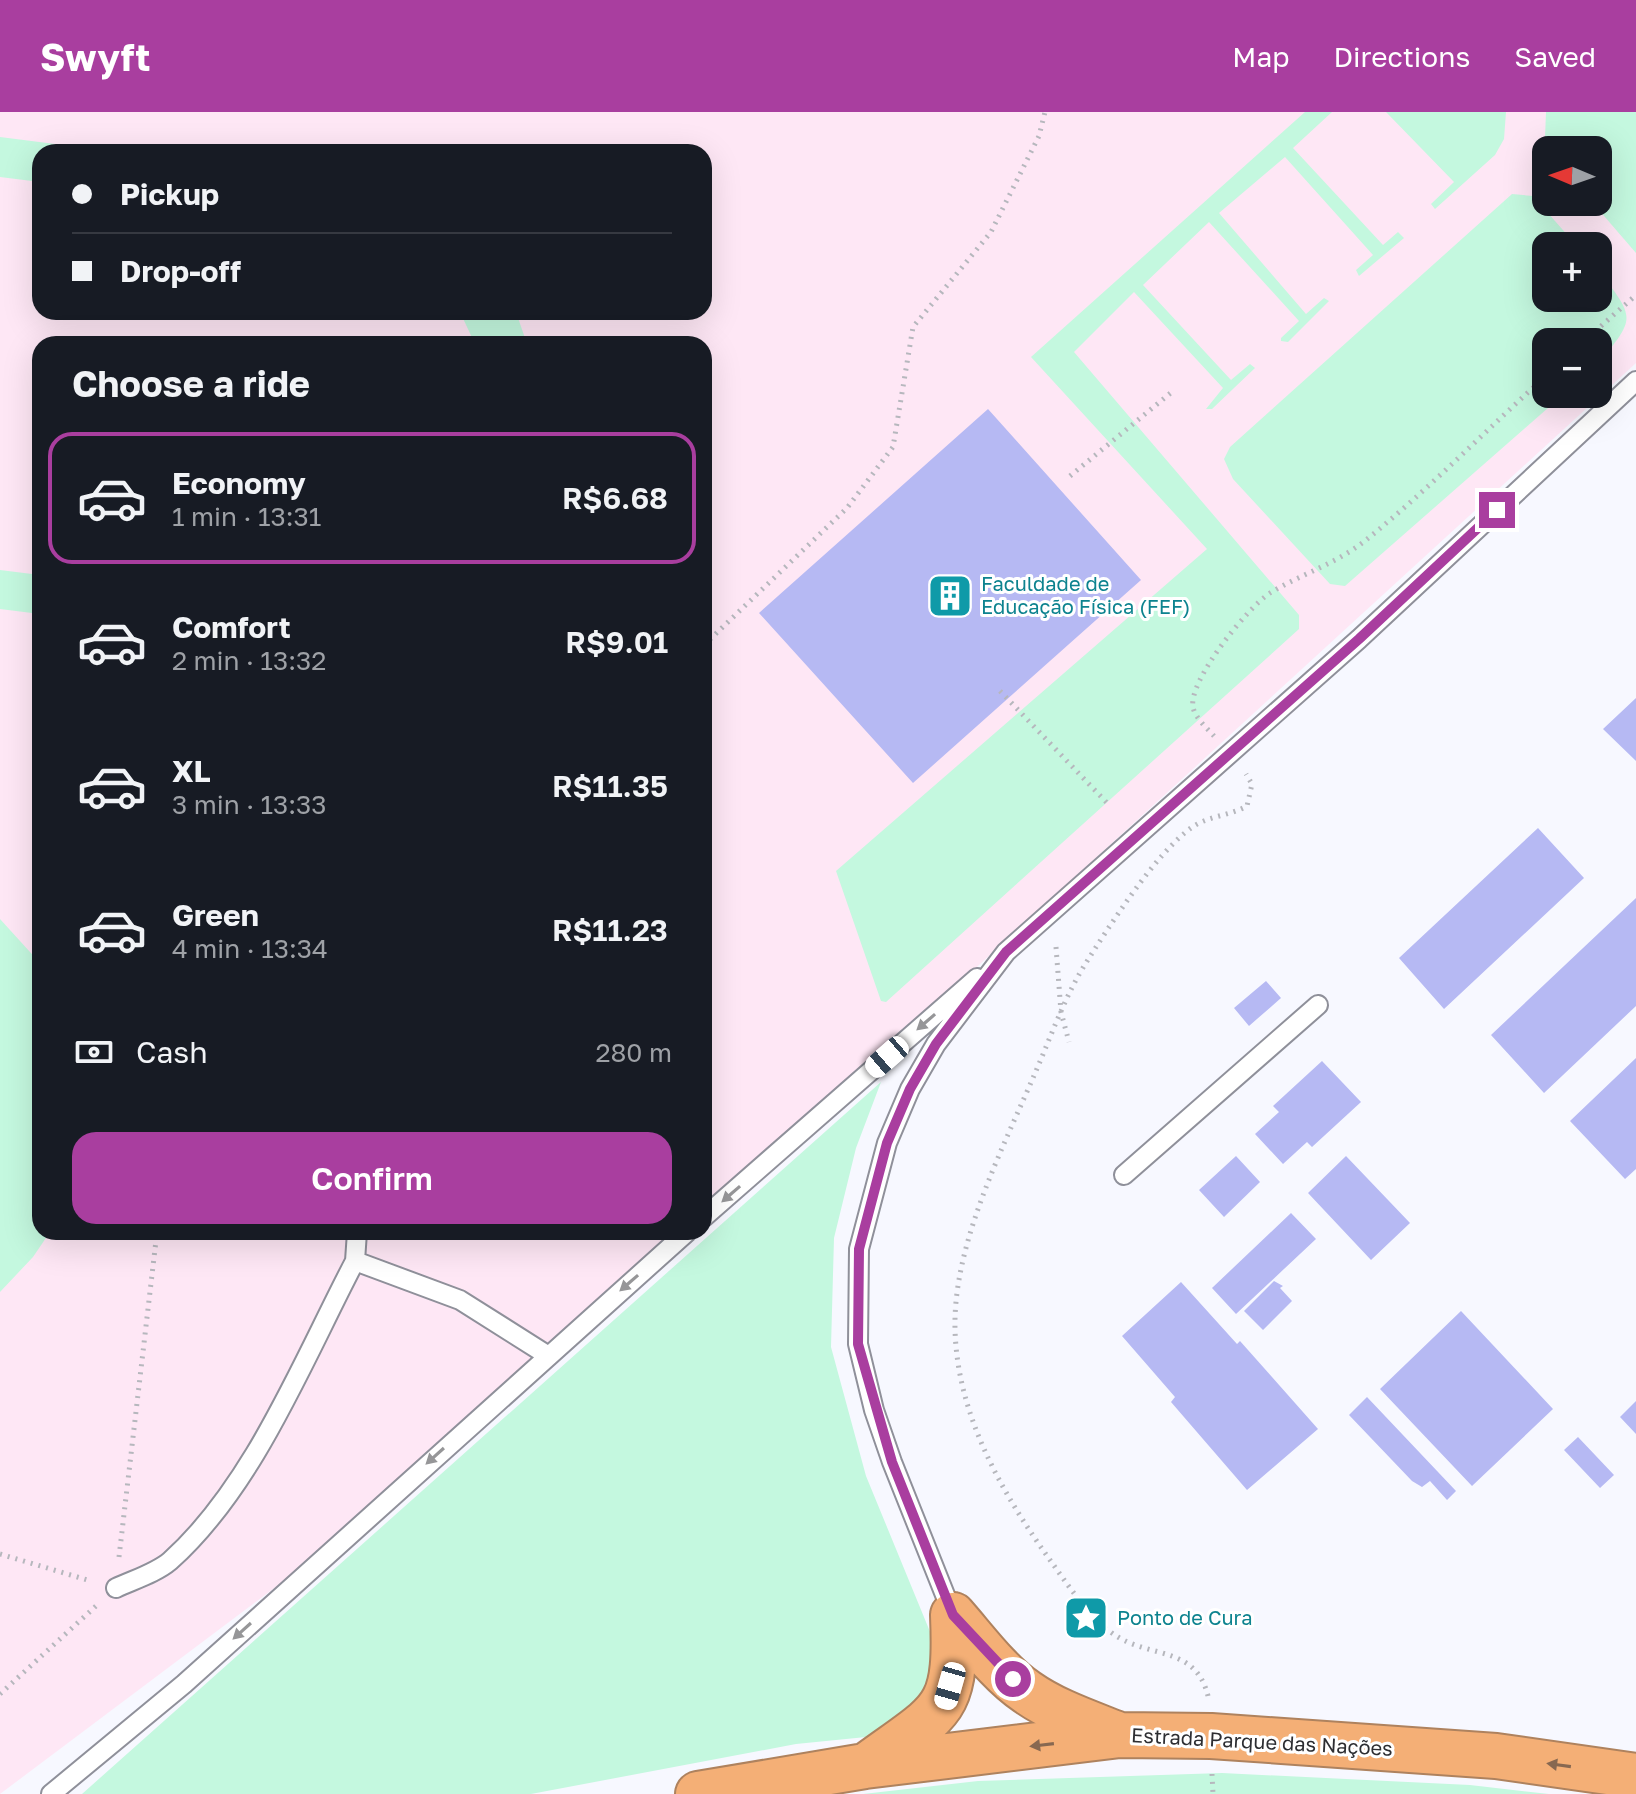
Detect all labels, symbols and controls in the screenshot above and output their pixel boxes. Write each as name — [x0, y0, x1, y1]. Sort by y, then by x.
text: Swyft — [40, 34, 150, 79]
text: Map — [1232, 40, 1289, 73]
text: Directions — [1333, 40, 1470, 73]
text: Saved — [1514, 40, 1596, 73]
north arrow — [1532, 136, 1612, 216]
map controls — [1532, 136, 1612, 408]
text: Pickup — [120, 176, 219, 212]
button: + — [1532, 232, 1612, 312]
text: Drop-off — [120, 253, 241, 289]
button: − — [1532, 328, 1612, 408]
text: Choose a ride — [72, 362, 310, 405]
icon: car — [76, 462, 148, 534]
text: Economy — [172, 465, 306, 501]
text: R$6.68 — [562, 480, 668, 516]
route end — [1479, 492, 1515, 528]
text: 1 min · 13:31 — [172, 501, 321, 532]
place label: Faculdade de Educação Física (FEF) — [981, 571, 1190, 618]
building icon: Faculdade de Educação Física (FEF) — [926, 572, 974, 620]
icon: car — [76, 606, 148, 678]
text: Comfort — [172, 609, 291, 645]
text: R$9.01 — [565, 624, 668, 660]
text: 2 min · 13:32 — [172, 645, 326, 676]
icon: car — [76, 750, 148, 822]
text: XL — [172, 753, 211, 789]
text: R$11.35 — [552, 768, 668, 804]
text: 3 min · 13:33 — [172, 789, 327, 820]
icon: car — [76, 894, 148, 966]
text: Green — [172, 897, 259, 933]
text: R$11.23 — [552, 912, 668, 948]
text: 4 min · 13:34 — [172, 933, 328, 964]
one-way arrow — [917, 1013, 936, 1031]
icon: cash — [72, 1030, 116, 1074]
car — [861, 1032, 913, 1082]
text: Cash — [136, 1034, 208, 1070]
text: 280 m — [595, 1037, 672, 1068]
button: Confirm — [72, 1132, 672, 1224]
one-way arrow — [721, 1185, 741, 1202]
one-way arrow — [619, 1274, 638, 1292]
one-way arrow — [425, 1447, 444, 1465]
place icon: Ponto de Cura — [1062, 1594, 1110, 1642]
place label: Ponto de Cura — [1117, 1605, 1253, 1629]
one-way arrow — [232, 1621, 251, 1639]
car — [932, 1660, 968, 1712]
route start — [995, 1661, 1031, 1697]
street label: Estrada Parque das Nações — [1131, 1722, 1393, 1760]
one-way arrow — [1029, 1738, 1054, 1751]
one-way arrow — [1546, 1758, 1571, 1771]

